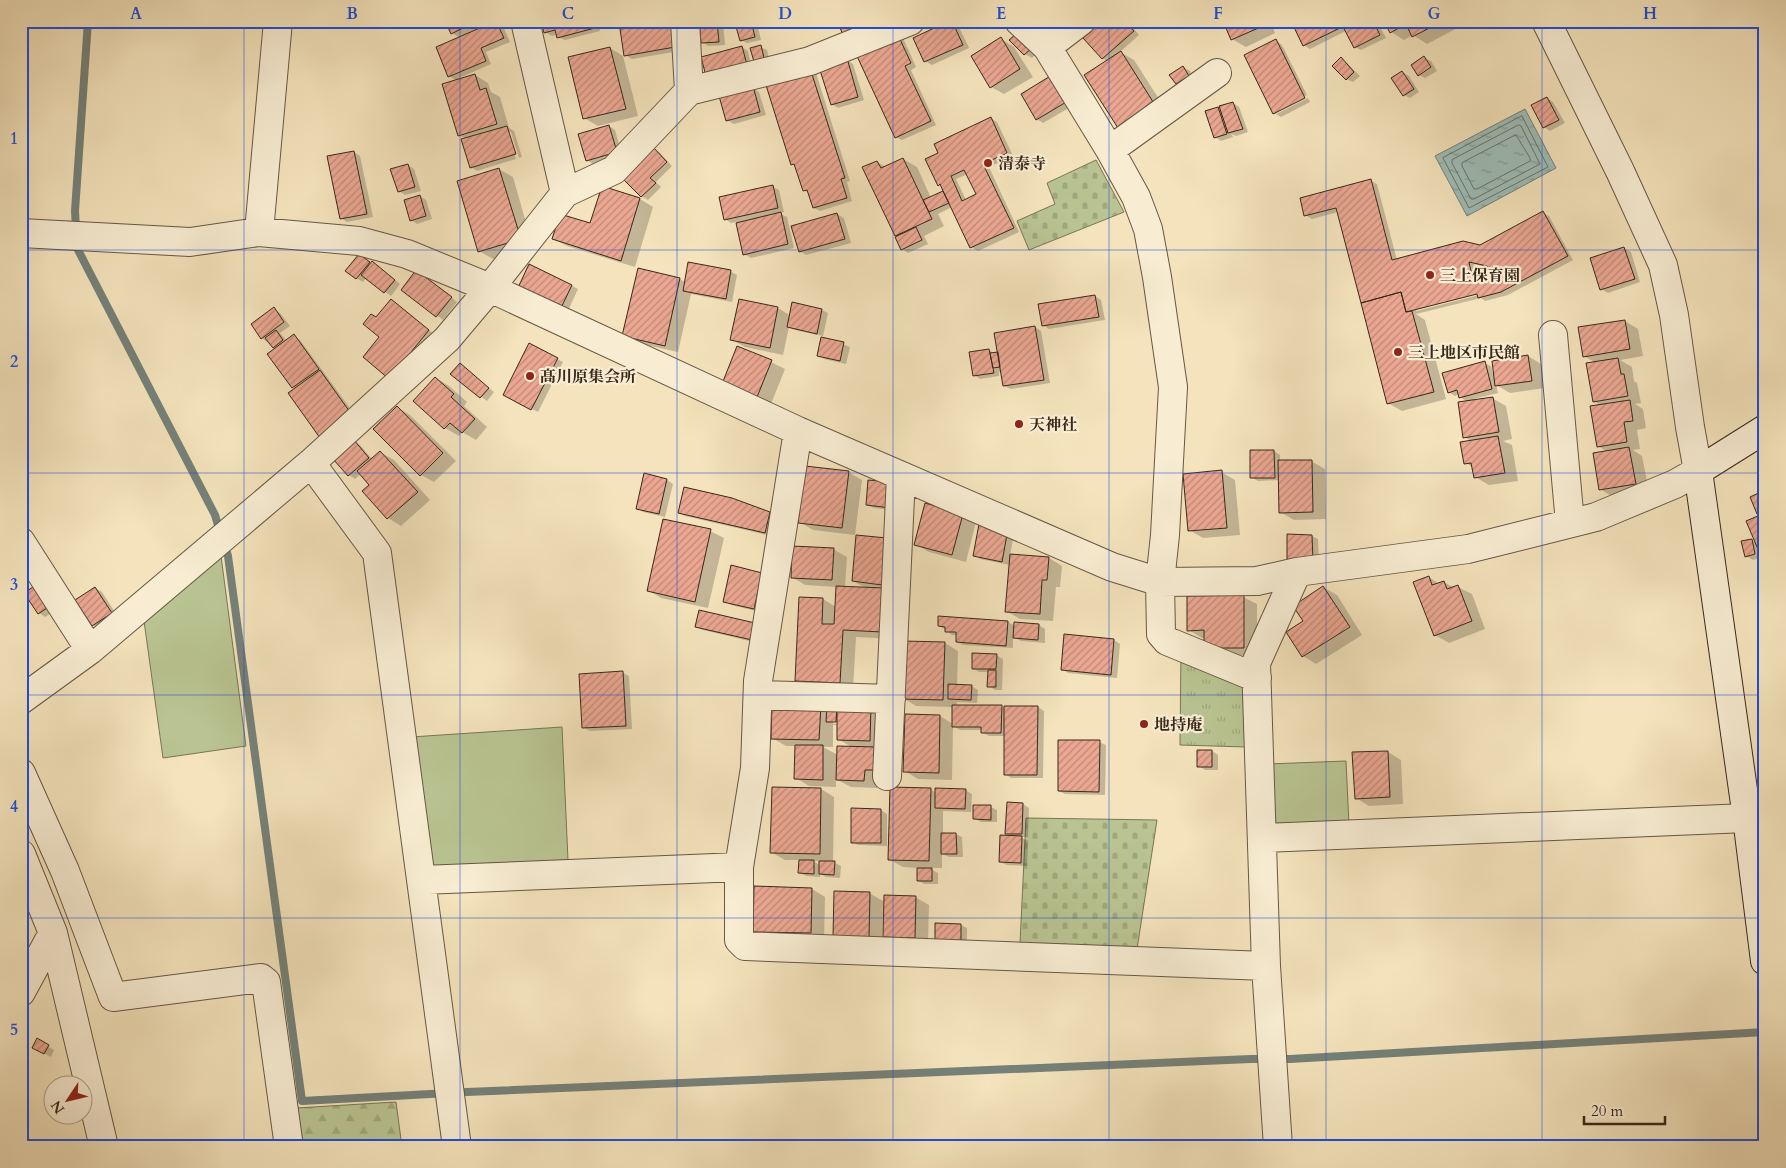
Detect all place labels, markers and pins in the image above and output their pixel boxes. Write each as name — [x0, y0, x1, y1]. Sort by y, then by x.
place label: 清泰寺 — [998, 153, 1046, 175]
marker: 清泰寺 — [982, 157, 994, 169]
place label: 三上保育園 — [1440, 265, 1520, 287]
marker: 三上保育園 — [1424, 269, 1436, 281]
place label: 三上地区市民館 — [1408, 342, 1520, 364]
marker: 三上地区市民館 — [1392, 346, 1404, 358]
place label: 髙川原集会所 — [540, 366, 636, 388]
marker: 髙川原集会所 — [524, 370, 536, 382]
place label: 天神社 — [1029, 414, 1077, 436]
marker: 天神社 — [1013, 418, 1025, 430]
place label: 地持庵 — [1154, 714, 1202, 736]
marker: 地持庵 — [1138, 718, 1150, 730]

